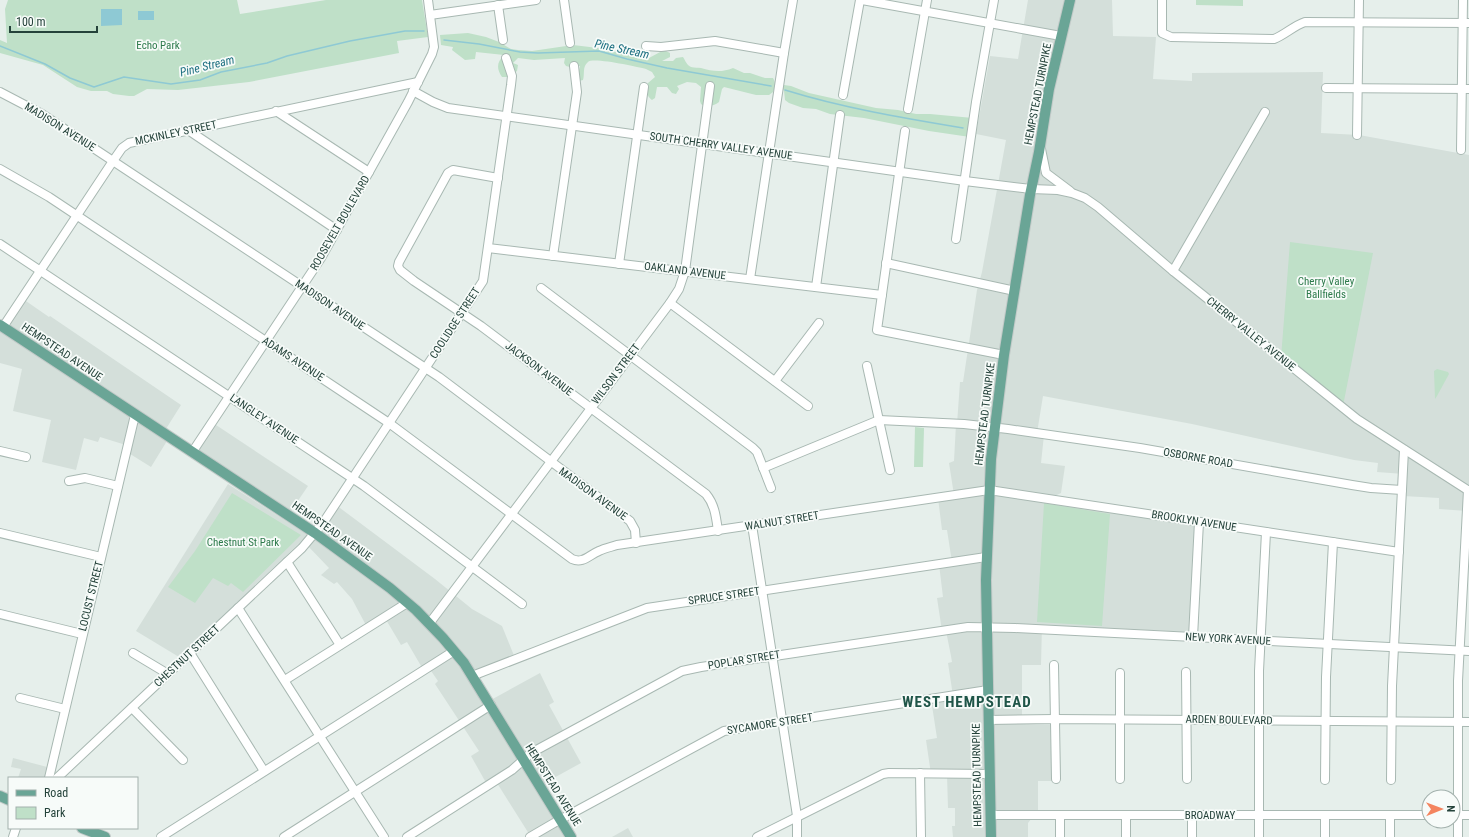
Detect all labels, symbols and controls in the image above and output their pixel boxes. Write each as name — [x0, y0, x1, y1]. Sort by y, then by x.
scale bar — [10, 8, 97, 34]
text: 100 m — [16, 15, 46, 29]
water label: Pine Stream — [593, 36, 651, 62]
park label: Echo Park — [136, 39, 180, 52]
street label: HEMPSTEAD TURNPIKE — [1022, 41, 1054, 146]
water label: Pine Stream — [178, 52, 236, 80]
street label: MADISON AVENUE — [22, 100, 98, 154]
street label: MCKINLEY STREET — [134, 118, 218, 148]
street label: SOUTH CHERRY VALLEY AVENUE — [649, 130, 794, 163]
street label: ROOSEVELT BOULEVARD — [308, 173, 372, 273]
street label: OAKLAND AVENUE — [643, 260, 727, 283]
park label: Cherry Valley Ballfields — [1298, 275, 1355, 301]
street label: MADISON AVENUE — [293, 277, 368, 333]
street label: COOLIDGE STREET — [427, 285, 483, 361]
street label: CHERRY VALLEY AVENUE — [1204, 294, 1298, 374]
street label: HEMPSTEAD AVENUE — [19, 320, 105, 384]
street label: ADAMS AVENUE — [260, 334, 327, 384]
street label: JACKSON AVENUE — [503, 339, 576, 399]
street label: WILSON STREET — [589, 341, 643, 407]
street label: HEMPSTEAD TURNPIKE — [972, 361, 998, 466]
street label: LANGLEY AVENUE — [227, 391, 301, 447]
street label: OSBORNE ROAD — [1162, 445, 1234, 471]
street label: MADISON AVENUE — [556, 465, 630, 523]
street label: HEMPSTEAD AVENUE — [289, 499, 375, 564]
street label: BROOKLYN AVENUE — [1150, 508, 1238, 534]
street label: WALNUT STREET — [744, 509, 820, 533]
park label: Chestnut St Park — [207, 536, 279, 549]
street label: LOCUST STREET — [76, 559, 106, 632]
street label: SPRUCE STREET — [687, 585, 761, 607]
street label: CHESTNUT STREET — [151, 622, 223, 690]
street label: NEW YORK AVENUE — [1185, 630, 1272, 648]
street label: POPLAR STREET — [707, 648, 781, 672]
district label: WEST HEMPSTEAD — [902, 693, 1032, 711]
street label: SYCAMORE STREET — [726, 711, 814, 737]
street label: ARDEN BOULEVARD — [1185, 713, 1273, 727]
street label: HEMPSTEAD TURNPIKE — [970, 723, 984, 827]
street label: HEMPSTEAD AVENUE — [522, 741, 584, 829]
legend — [8, 777, 138, 829]
text: Road — [44, 786, 68, 800]
north arrow — [1421, 789, 1461, 829]
text: N — [1444, 805, 1457, 813]
text: Park — [44, 806, 66, 820]
street label: BROADWAY — [1185, 809, 1236, 822]

